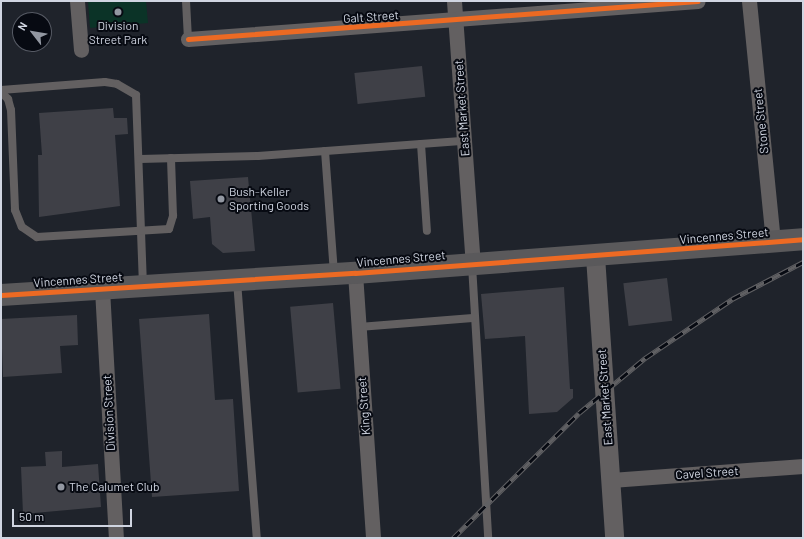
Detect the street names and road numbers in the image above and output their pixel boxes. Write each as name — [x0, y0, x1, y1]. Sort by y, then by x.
street label: Galt Street — [343, 8, 399, 26]
street label: East Market Street — [451, 59, 473, 157]
street label: Stone Street — [750, 88, 772, 154]
street label: Vincennes Street — [679, 225, 769, 247]
street label: Vincennes Street — [356, 248, 446, 270]
street label: Vincennes Street — [33, 270, 123, 290]
street label: East Market Street — [594, 348, 616, 446]
street label: Division Street — [100, 375, 118, 451]
street label: King Street — [355, 376, 373, 436]
street label: Cavel Street — [675, 464, 739, 482]

